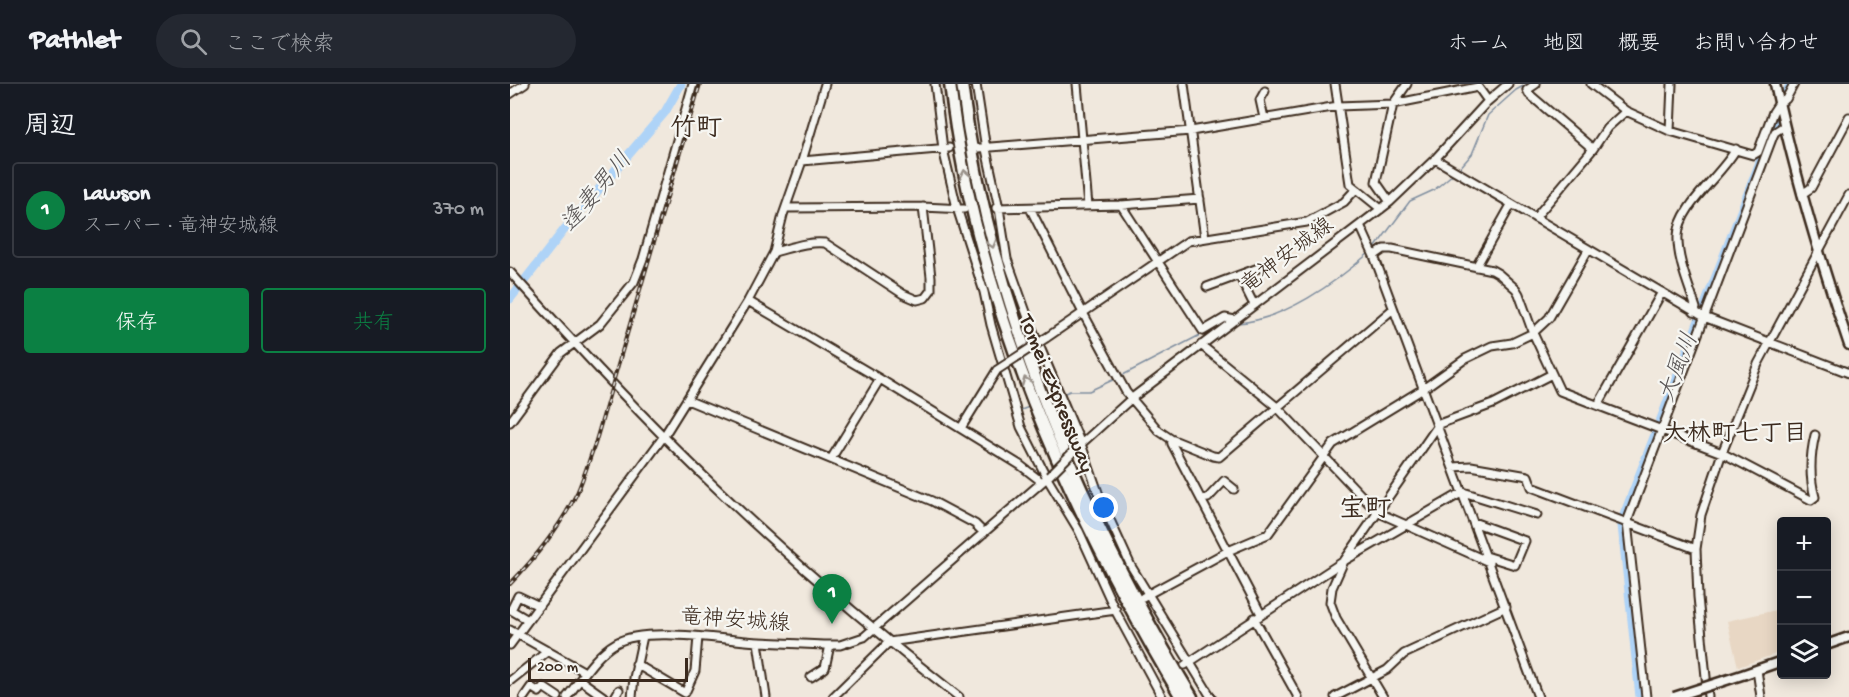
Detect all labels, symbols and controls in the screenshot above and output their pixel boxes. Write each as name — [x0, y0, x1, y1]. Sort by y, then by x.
search box — [156, 14, 576, 68]
text: Pathlet — [30, 25, 120, 58]
icon: search — [177, 25, 210, 58]
text: ここで検索 — [225, 33, 335, 59]
text: ホーム — [1448, 33, 1510, 58]
text: 地図 — [1543, 33, 1585, 58]
text: 概要 — [1618, 33, 1660, 58]
text: お問い合わせ — [1693, 33, 1819, 58]
text: 周辺 — [24, 113, 76, 144]
district label: 竹町 — [670, 114, 722, 146]
water label: 逢妻男川 — [555, 146, 640, 239]
one-way arrow — [959, 169, 972, 179]
text: Lawson — [83, 182, 150, 208]
text: 1 — [41, 199, 50, 222]
text: 370 m — [433, 199, 484, 222]
street label: 竜神安城線 — [1236, 213, 1340, 300]
text: スーパー · 竜神安城線 — [83, 216, 278, 239]
one-way arrow — [985, 239, 998, 249]
button: 保存 — [24, 288, 249, 353]
button: 共有 — [261, 288, 486, 353]
street label: Tomei Expressway — [1011, 309, 1099, 477]
water label: 大風川 — [1654, 329, 1706, 407]
one-way arrow — [1021, 376, 1034, 387]
district label: 大林町七丁目 — [1663, 420, 1807, 450]
your location — [1089, 493, 1118, 522]
district label: 宝町 — [1339, 495, 1391, 527]
map controls — [1777, 517, 1831, 679]
button: + — [1777, 517, 1831, 571]
button: − — [1777, 571, 1831, 625]
pin: 1 — [812, 574, 852, 624]
street label: 竜神安城線 — [679, 604, 791, 639]
button: layers — [1777, 625, 1831, 679]
scale bar — [528, 655, 688, 682]
text: 200 m — [537, 659, 578, 678]

